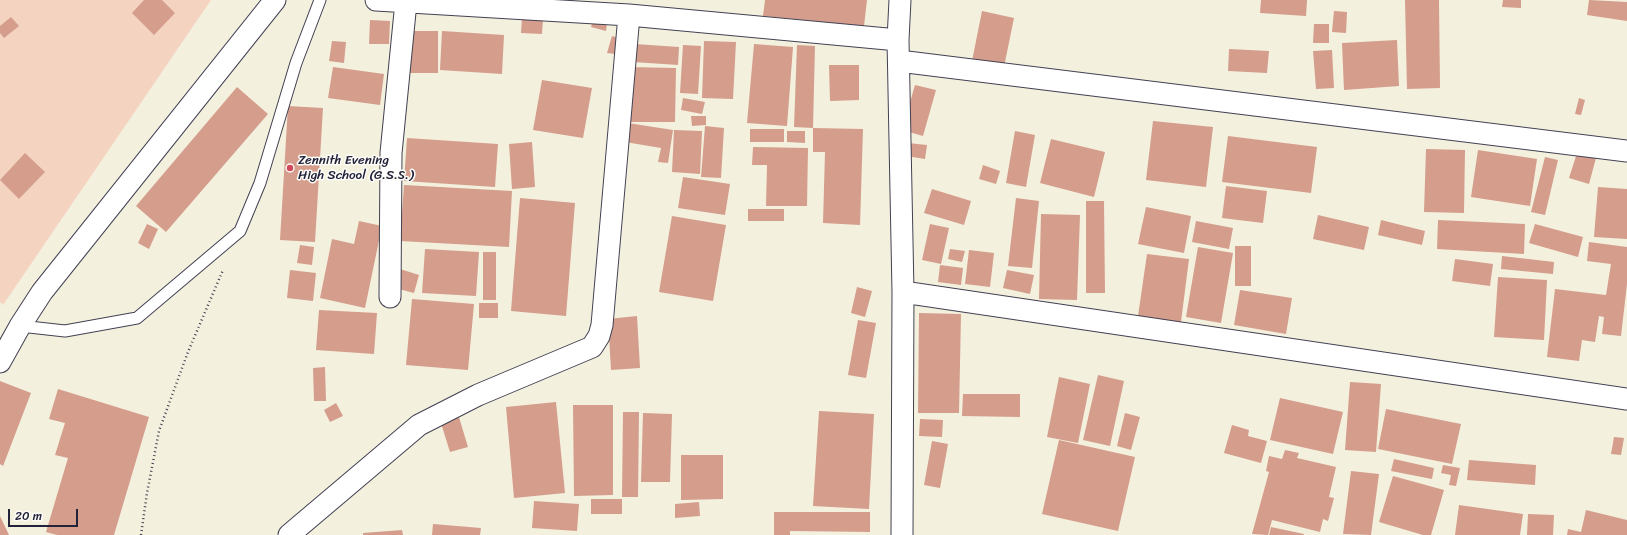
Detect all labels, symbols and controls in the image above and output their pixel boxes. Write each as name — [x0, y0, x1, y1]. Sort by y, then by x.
place label: Zennith Evening High School (G.S.S.) — [298, 153, 413, 184]
marker: Zennith Evening High School (G.S.S.) — [285, 163, 295, 173]
scale bar — [10, 501, 80, 527]
text: 20 m — [15, 505, 42, 527]

